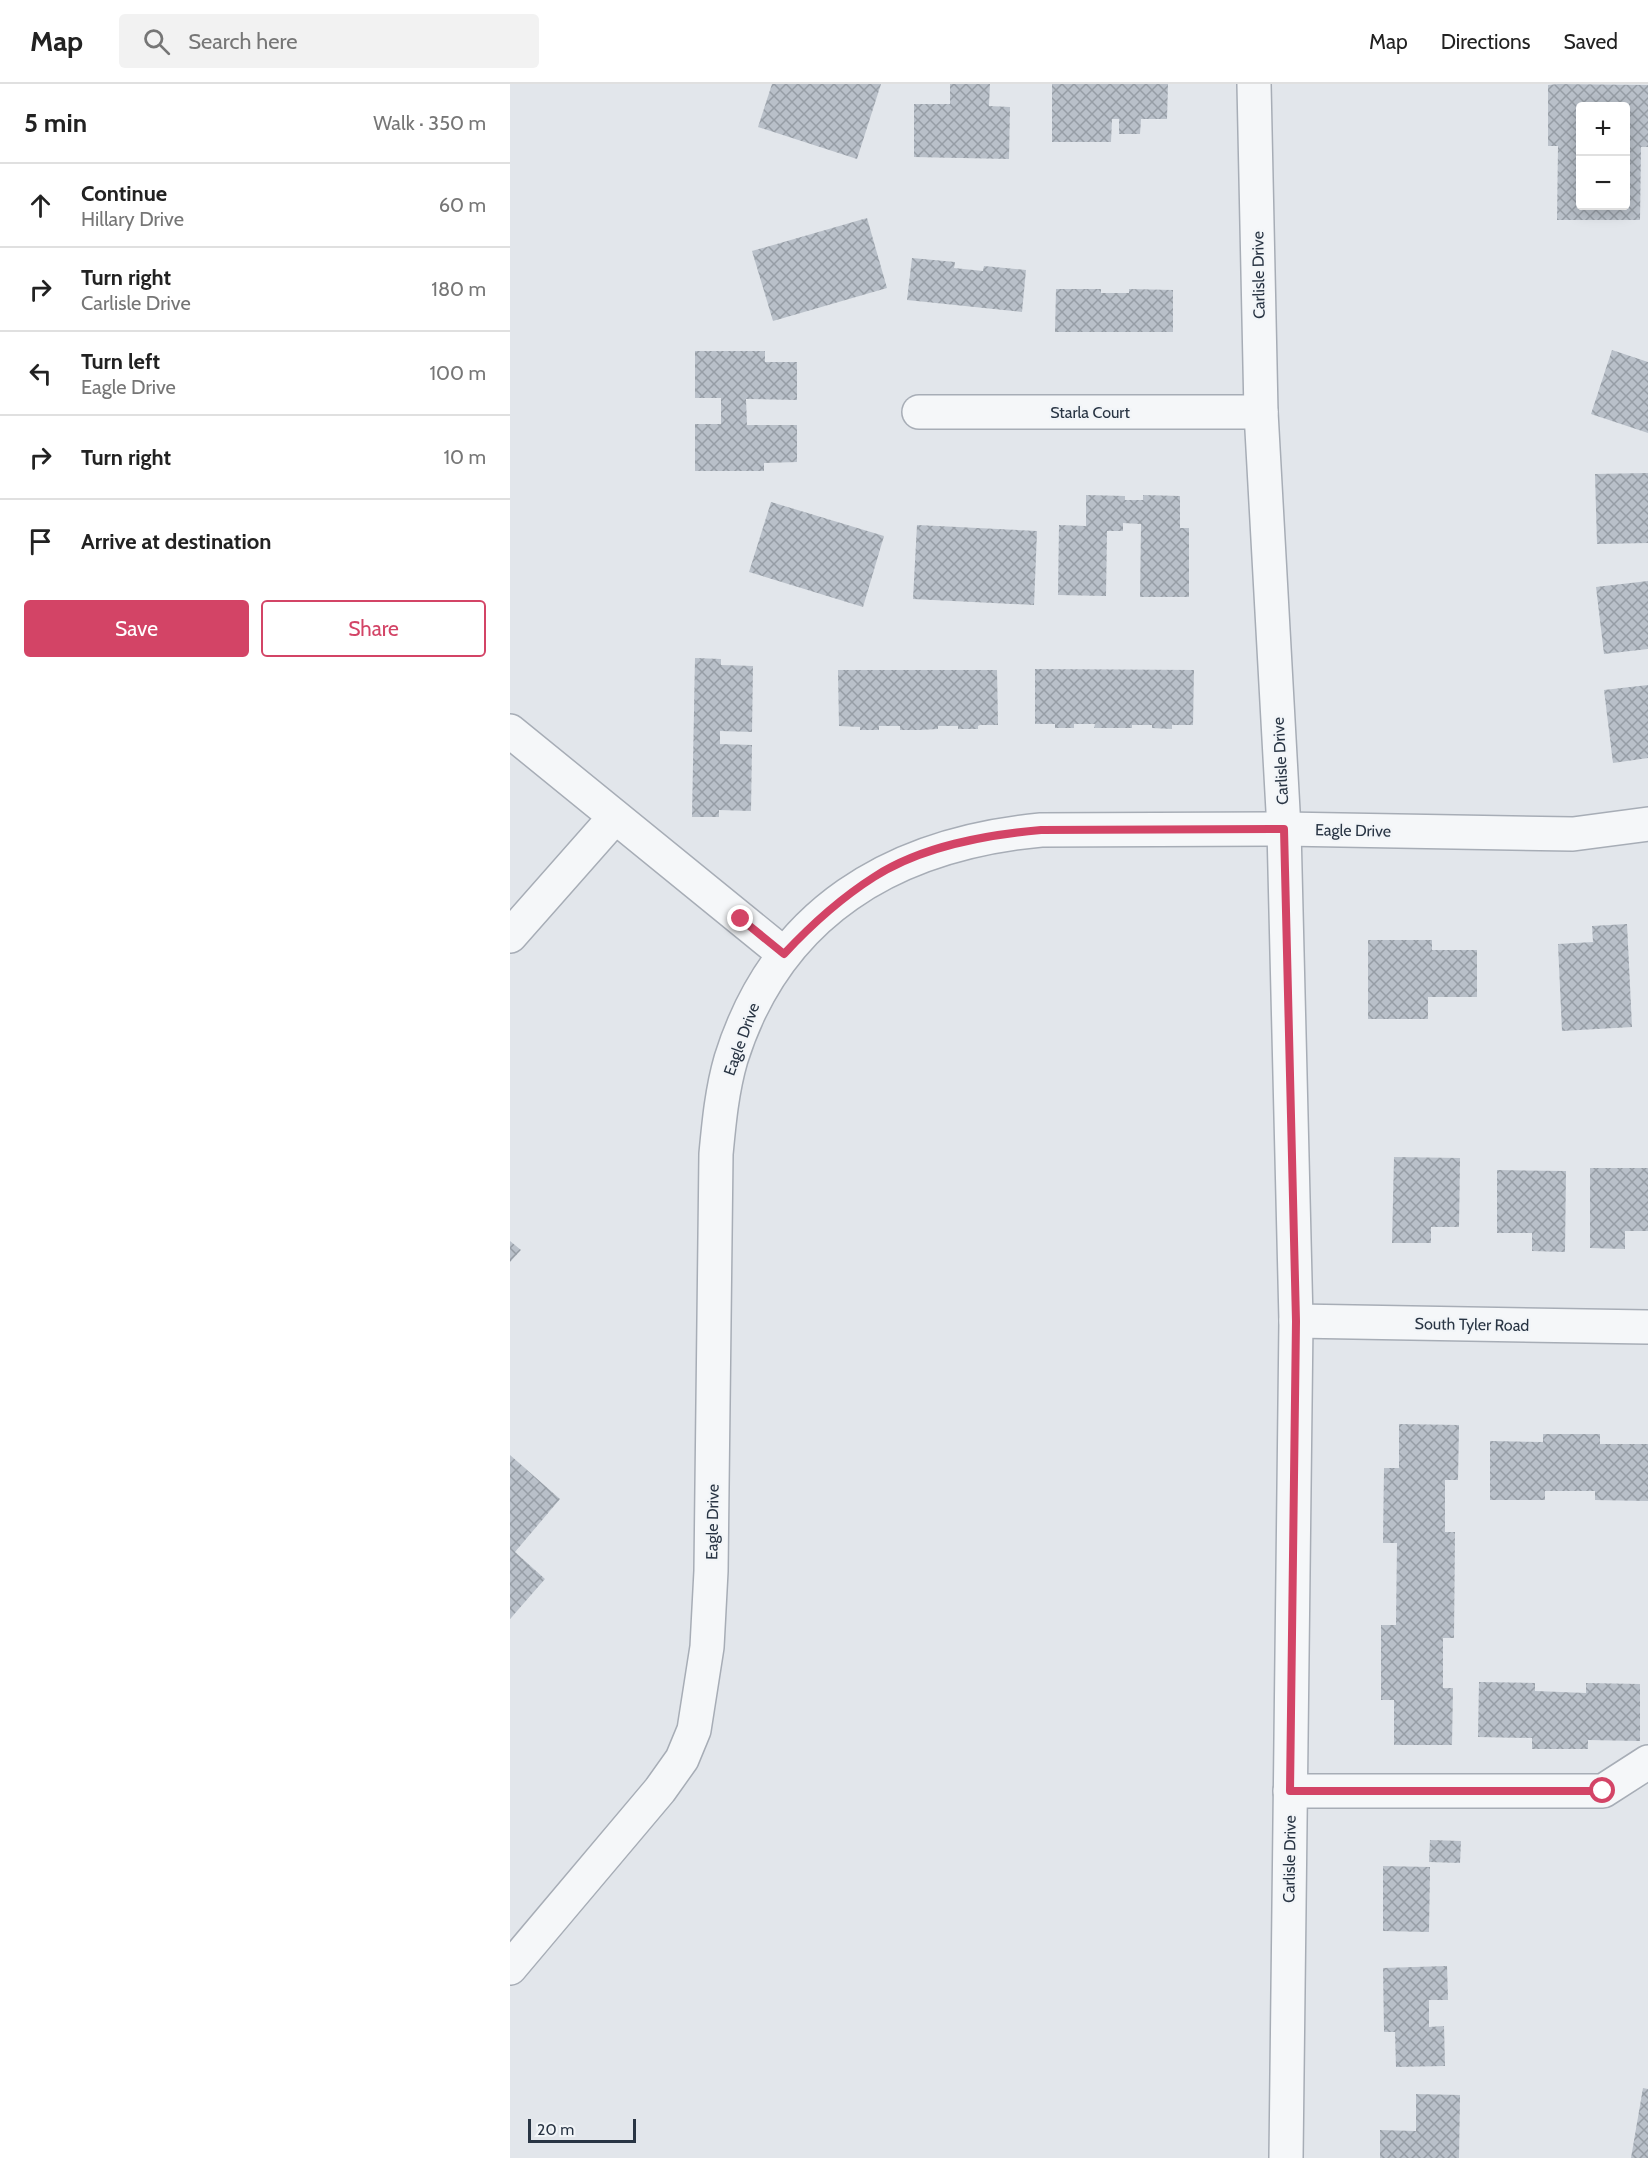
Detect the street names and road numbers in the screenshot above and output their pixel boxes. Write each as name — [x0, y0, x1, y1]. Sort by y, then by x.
street label: Carlisle Drive — [1248, 231, 1269, 319]
street label: Starla Court — [1050, 403, 1130, 422]
street label: Carlisle Drive — [1269, 717, 1292, 805]
street label: Eagle Drive — [1315, 820, 1391, 841]
street label: Eagle Drive — [720, 1000, 763, 1078]
street label: South Tyler Road — [1414, 1314, 1529, 1335]
street label: Eagle Drive — [702, 1484, 723, 1560]
street label: Carlisle Drive — [1279, 1815, 1300, 1903]

